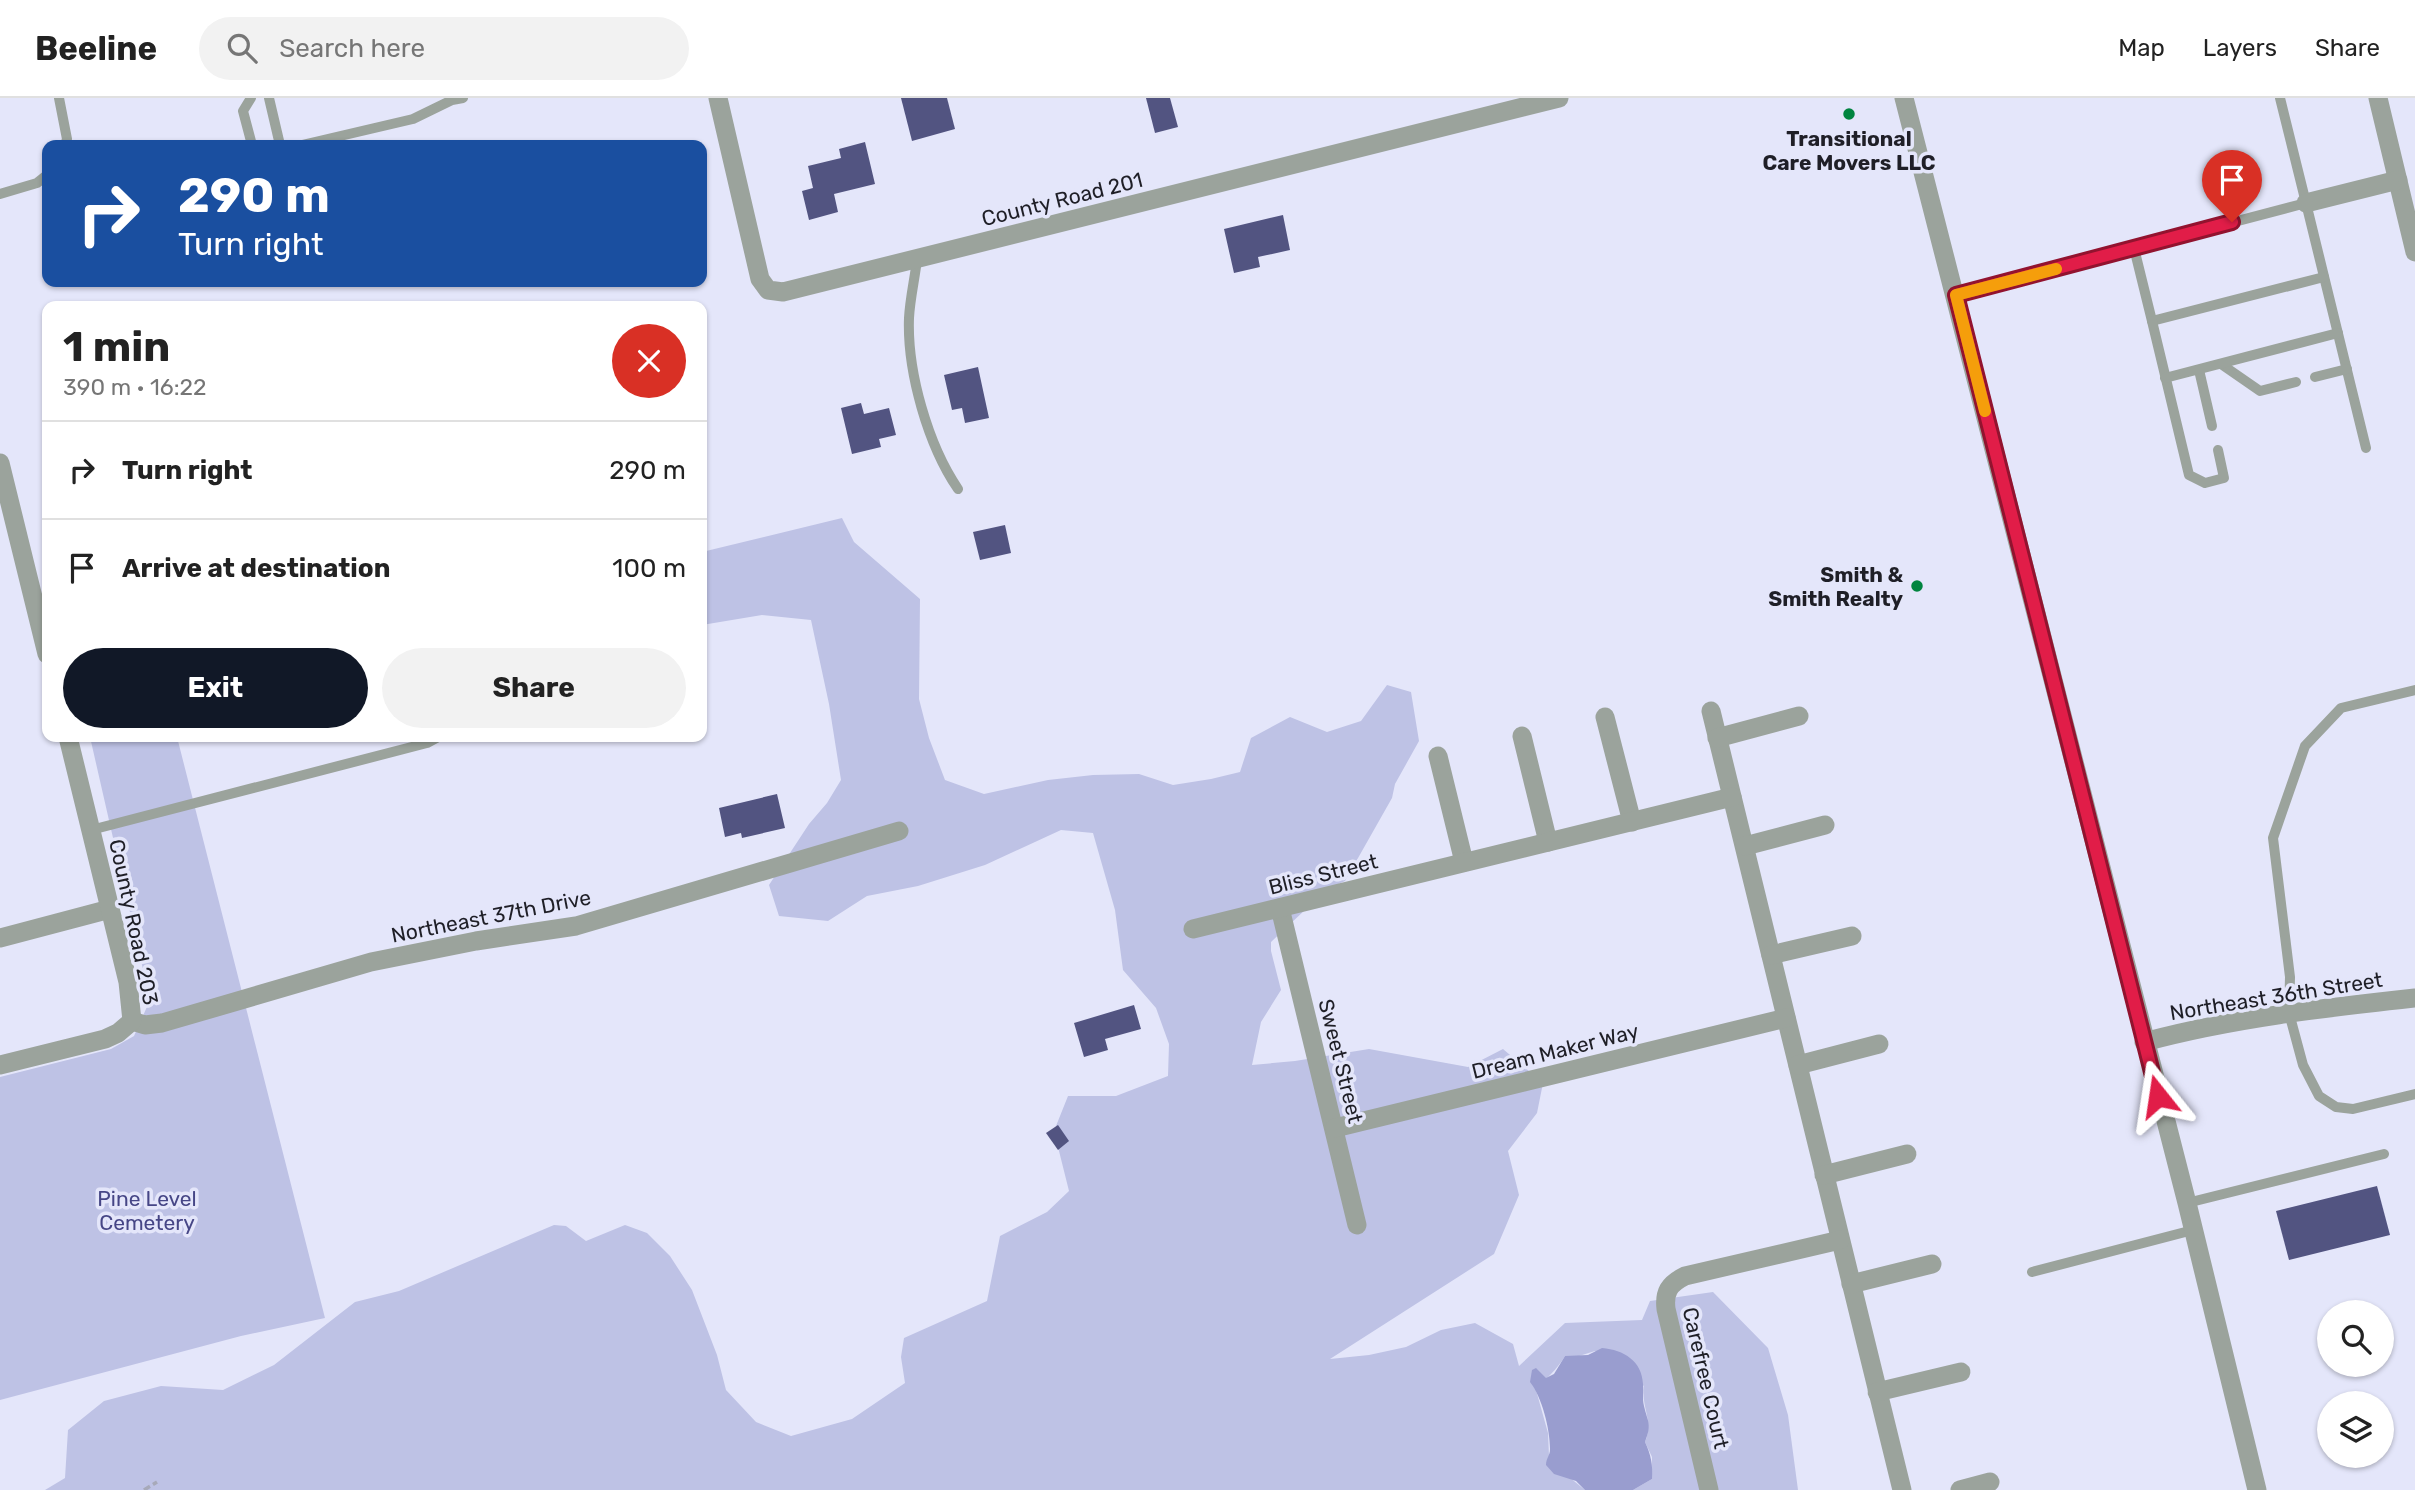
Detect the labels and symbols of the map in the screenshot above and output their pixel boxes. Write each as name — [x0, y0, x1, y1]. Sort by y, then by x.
marker: Transitional Care Movers LLC — [1841, 106, 1857, 122]
place label: Transitional Care Movers LLC — [1762, 126, 1936, 175]
pin — [2202, 150, 2262, 222]
street label: County Road 201 — [979, 167, 1145, 231]
place label: Smith & Smith Realty — [1768, 562, 1903, 611]
marker: Smith & Smith Realty — [1909, 578, 1925, 594]
street label: County Road 203 — [104, 837, 164, 1007]
street label: Bliss Street — [1266, 848, 1380, 900]
street label: Northeast 37th Drive — [389, 884, 593, 948]
street label: Northeast 36th Street — [2168, 967, 2384, 1025]
street label: Sweet Street — [1313, 996, 1369, 1126]
street label: Dream Maker Way — [1469, 1018, 1642, 1084]
position arrow — [2121, 1059, 2195, 1133]
park label: Pine Level Cemetery — [97, 1186, 197, 1235]
street label: Carefree Court — [1678, 1305, 1734, 1451]

